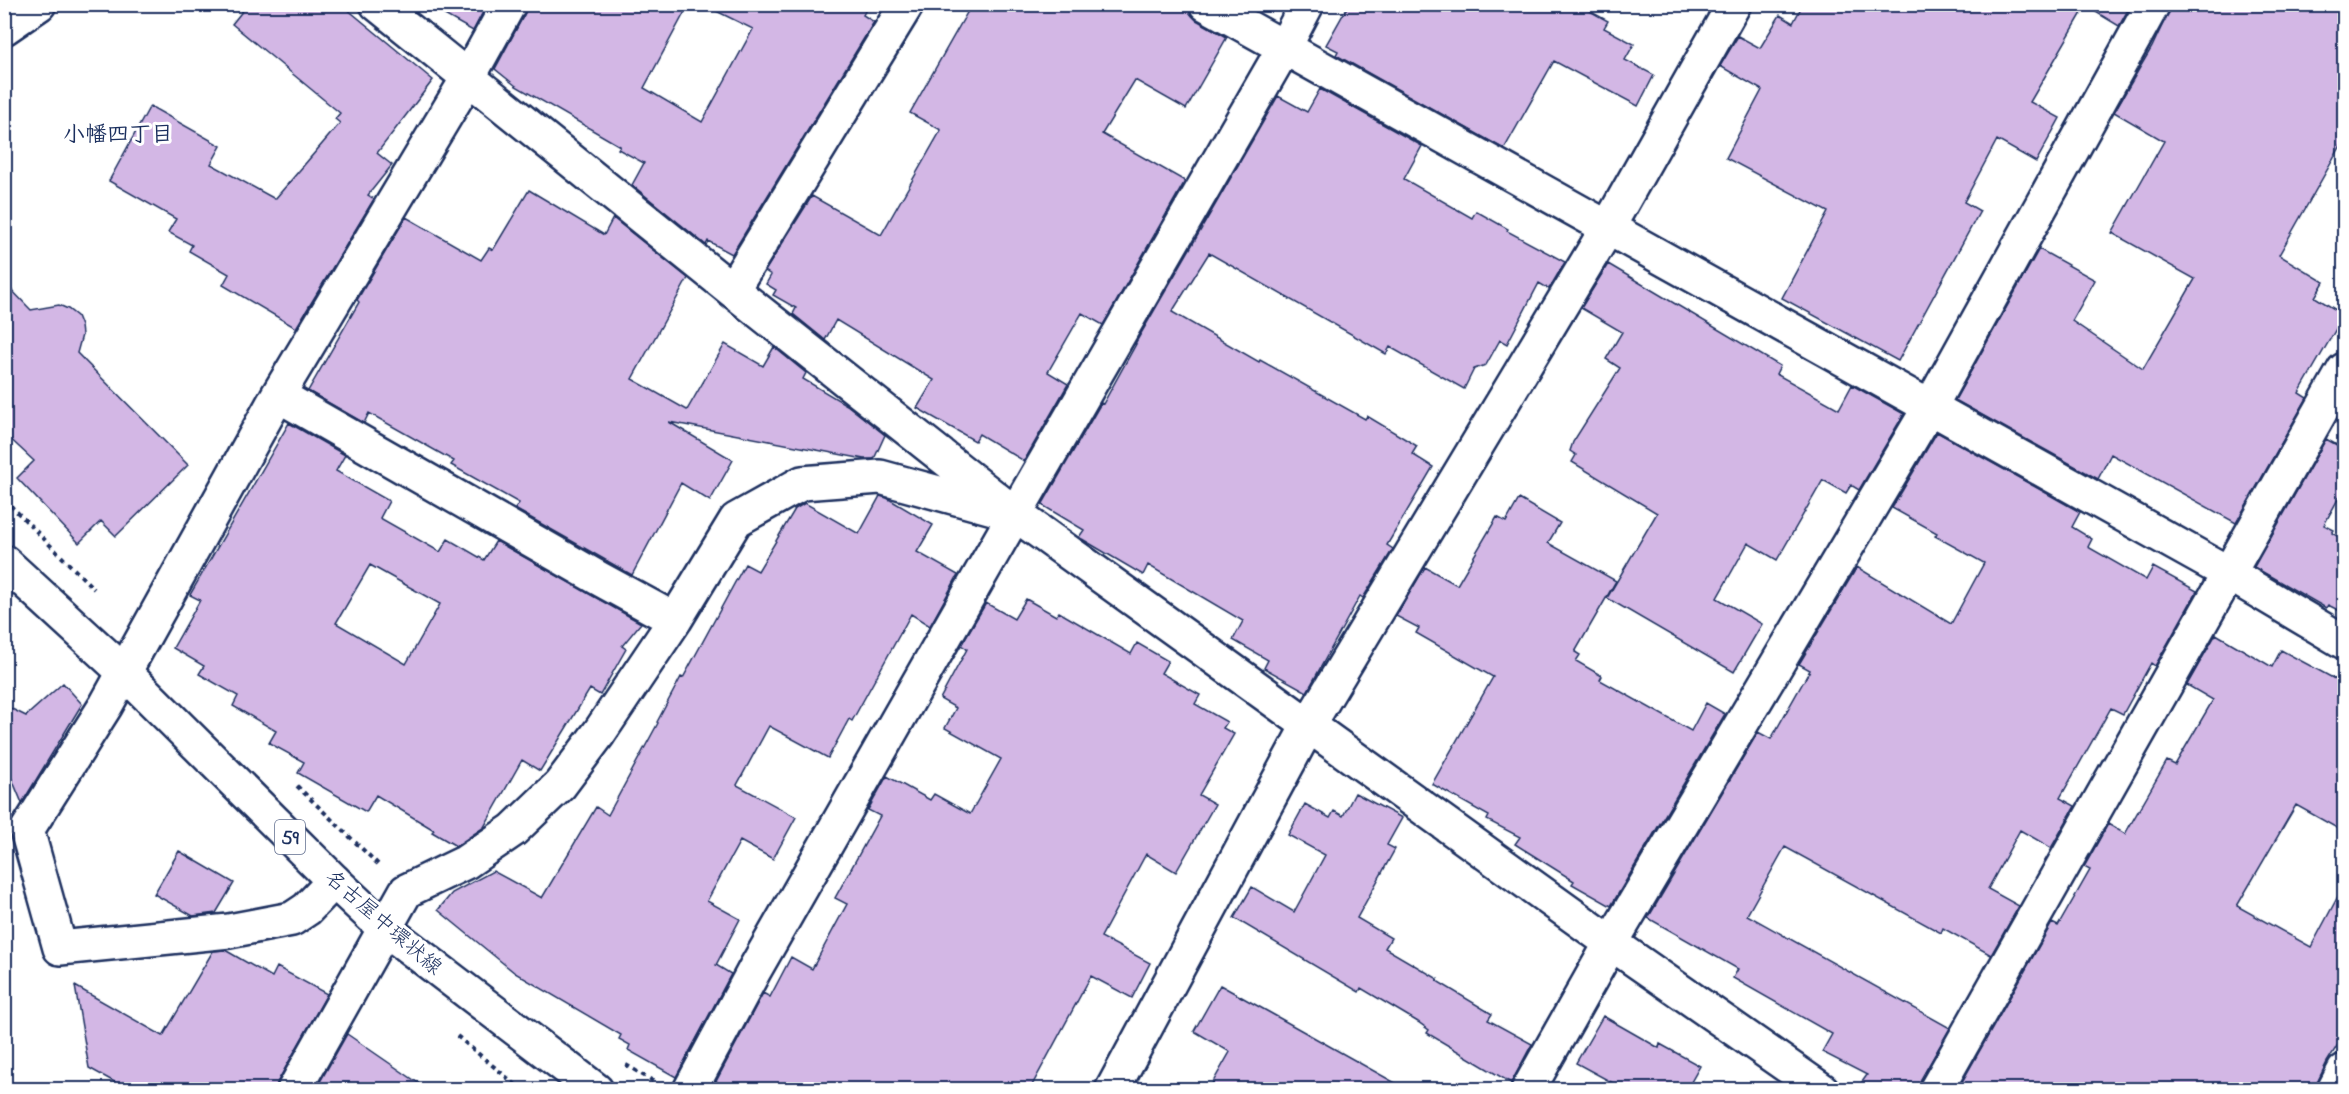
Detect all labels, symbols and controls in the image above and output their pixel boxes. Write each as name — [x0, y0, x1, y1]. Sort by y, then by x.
district label: 小幡四丁目 — [63, 120, 173, 152]
road number: 59 — [275, 820, 305, 854]
street label: 名古屋中環状線 — [317, 864, 448, 983]

